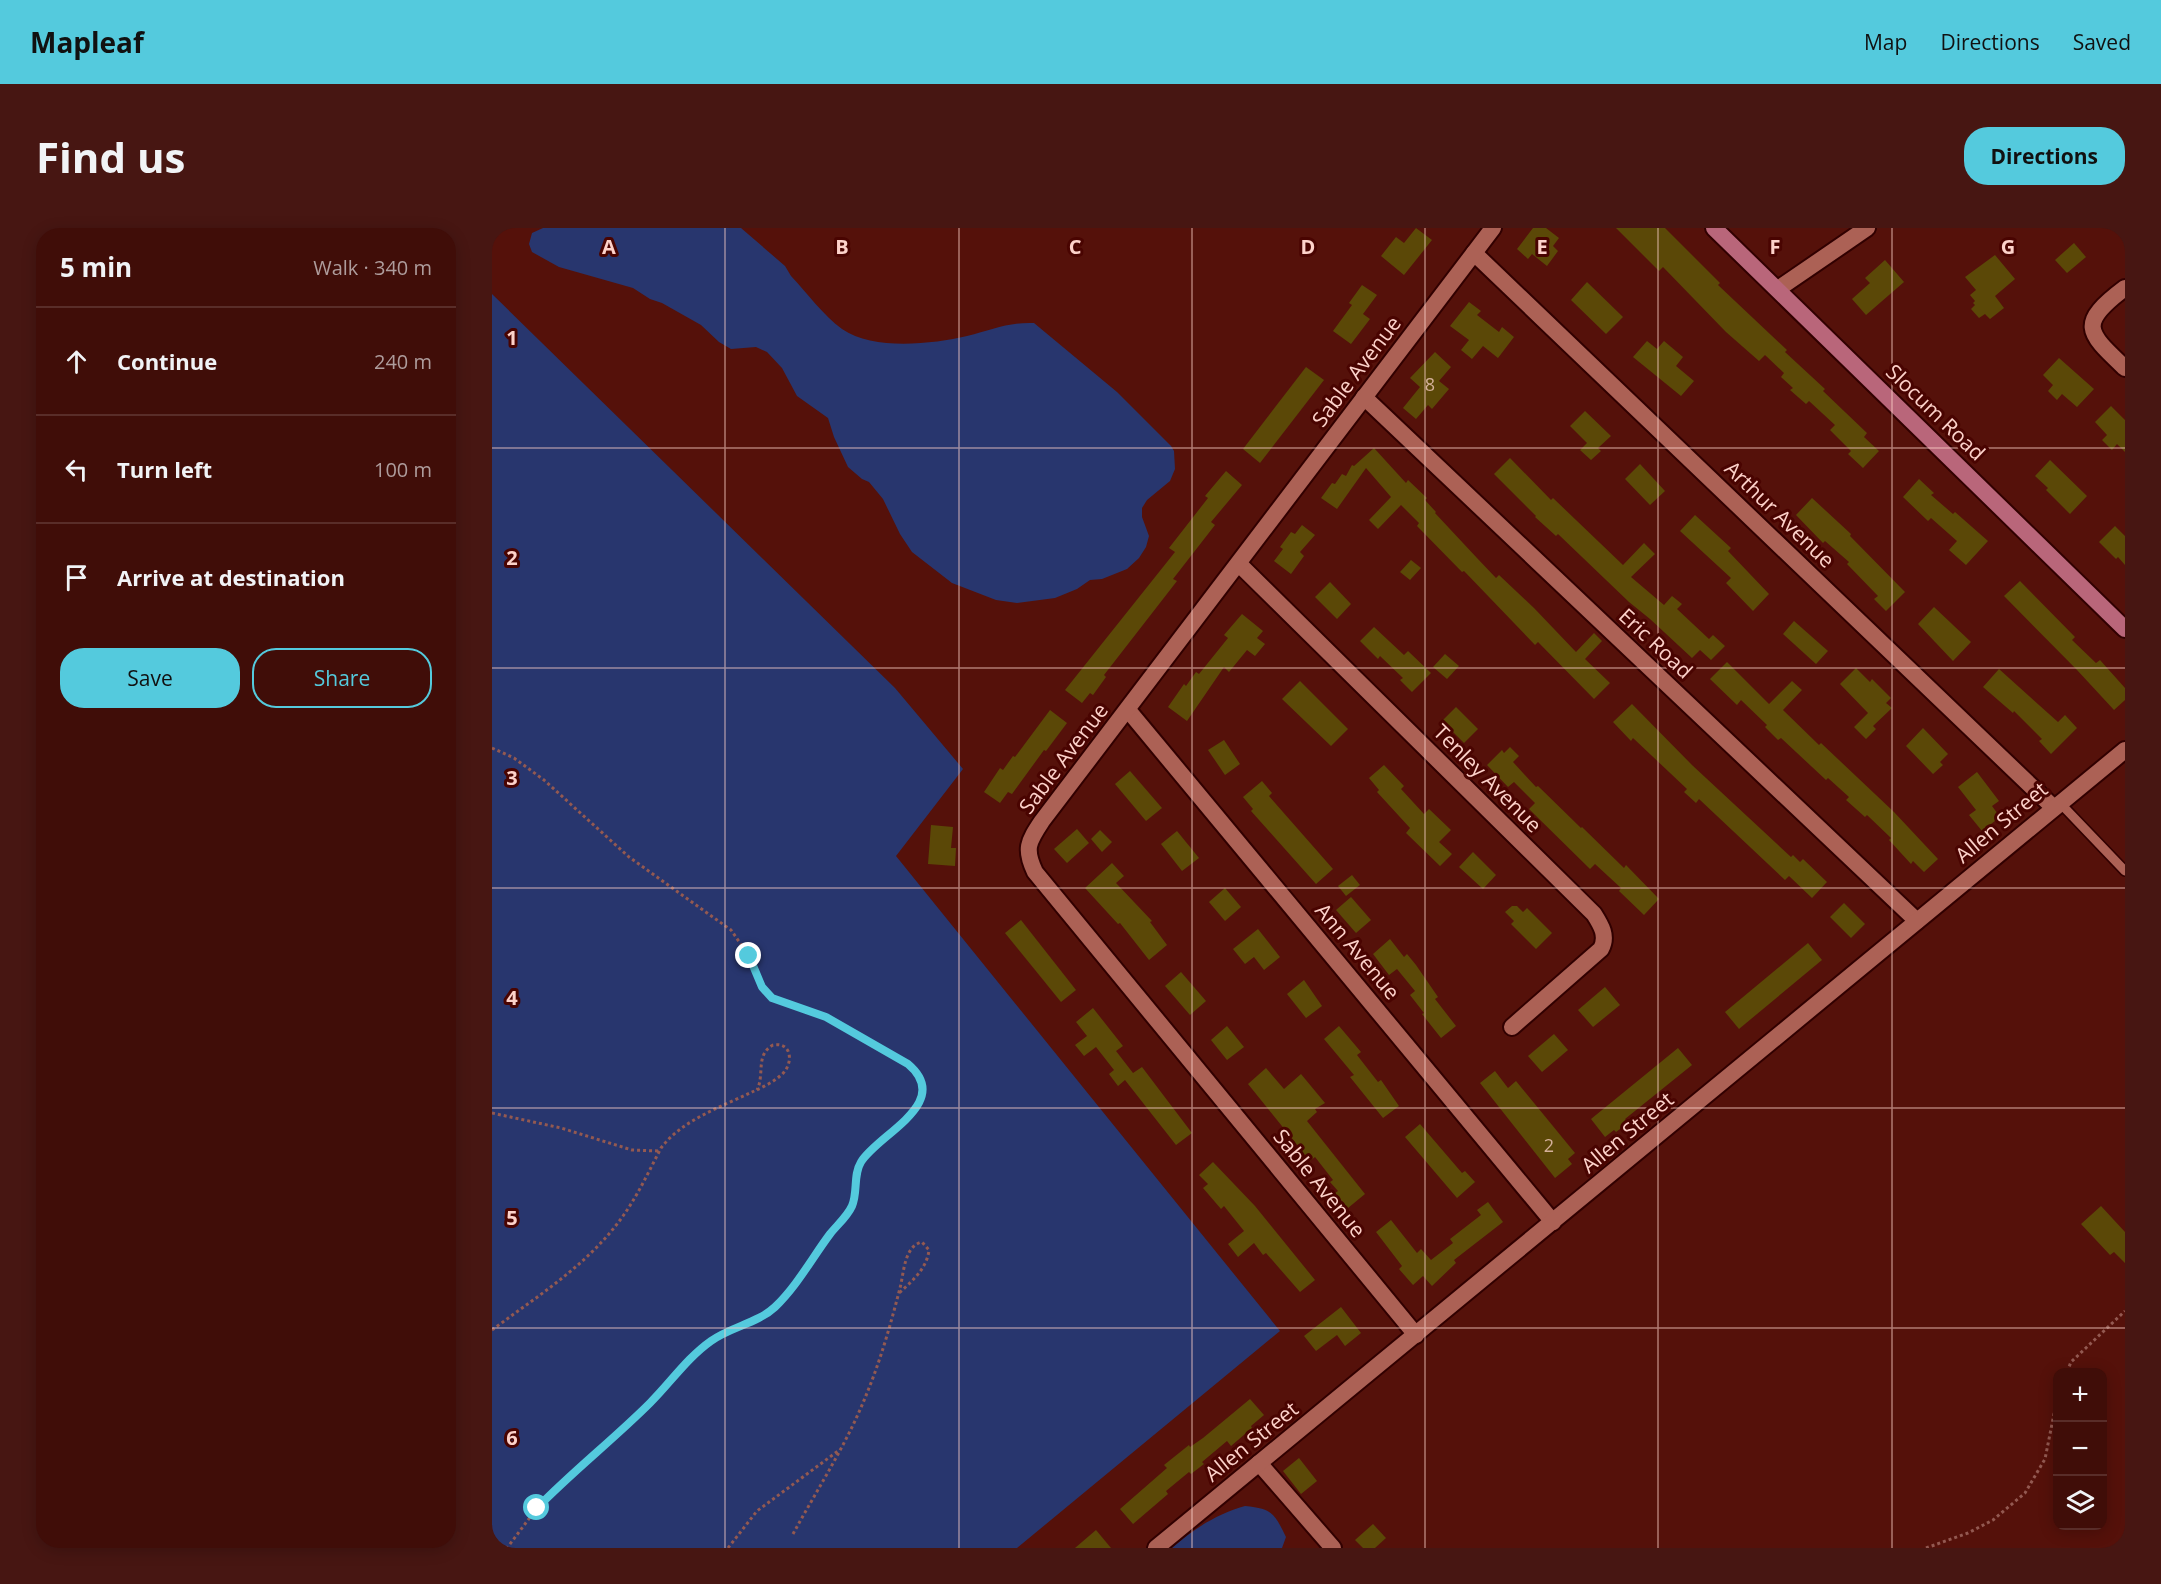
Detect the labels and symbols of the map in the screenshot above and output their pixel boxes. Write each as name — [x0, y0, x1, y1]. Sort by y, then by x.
text: A — [602, 233, 616, 260]
text: B — [835, 233, 849, 260]
text: C — [1069, 233, 1082, 260]
text: D — [1301, 233, 1315, 260]
text: E — [1536, 233, 1548, 260]
text: F — [1770, 233, 1780, 260]
text: G — [2001, 233, 2015, 260]
street label: Sable Avenue — [1305, 310, 1407, 432]
text: 1 — [506, 324, 518, 351]
street label: Slocum Road — [1880, 358, 1992, 466]
house number: 8 — [1425, 372, 1435, 396]
street label: Arthur Avenue — [1719, 455, 1841, 573]
text: 2 — [506, 544, 518, 571]
street label: Eric Road — [1613, 602, 1699, 684]
street label: Sable Avenue — [1012, 697, 1114, 819]
street label: Tenley Avenue — [1428, 718, 1548, 838]
text: 3 — [506, 764, 518, 791]
street label: Allen Street — [1949, 775, 2053, 869]
street label: Ann Avenue — [1309, 897, 1407, 1005]
route end — [735, 942, 761, 968]
text: 4 — [506, 984, 518, 1011]
street label: Allen Street — [1575, 1085, 1679, 1179]
street label: Sable Avenue — [1268, 1123, 1372, 1243]
house number: 2 — [1544, 1133, 1554, 1157]
text: 5 — [506, 1204, 518, 1231]
street label: Allen Street — [1198, 1395, 1304, 1487]
text: 6 — [506, 1424, 518, 1451]
route start — [523, 1494, 549, 1520]

